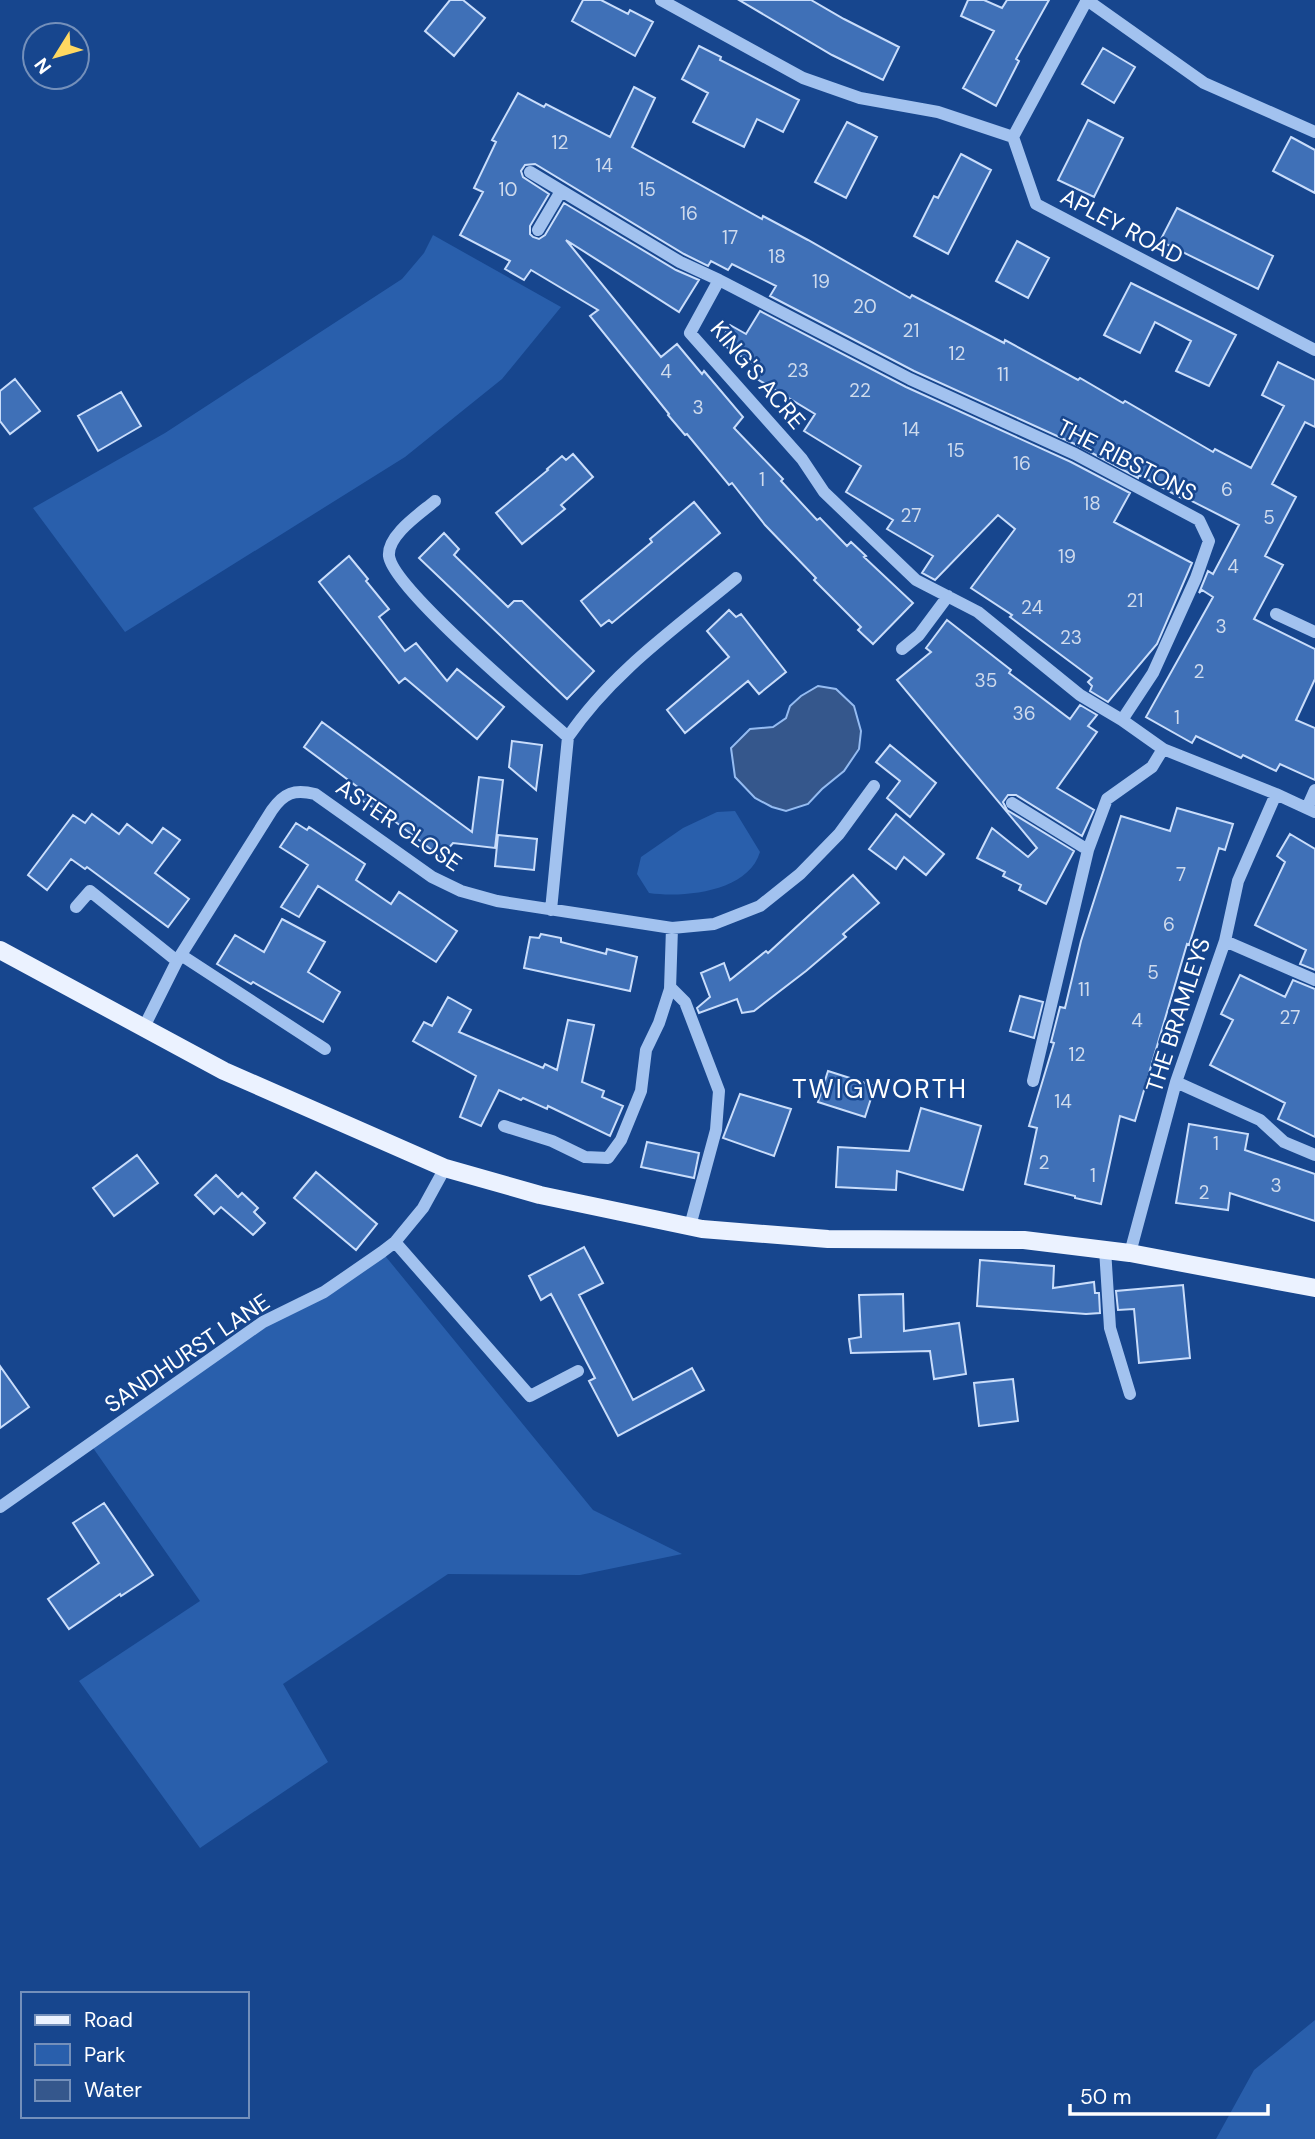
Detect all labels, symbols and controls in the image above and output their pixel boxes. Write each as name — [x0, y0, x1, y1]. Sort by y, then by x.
north arrow — [21, 21, 91, 91]
text: N — [29, 53, 57, 79]
house number: 12 — [552, 130, 568, 155]
house number: 14 — [595, 153, 613, 178]
house number: 10 — [499, 177, 517, 202]
house number: 15 — [638, 177, 656, 202]
street label: APLEY ROAD — [1056, 181, 1188, 271]
house number: 16 — [680, 201, 698, 226]
house number: 17 — [722, 225, 738, 250]
house number: 18 — [768, 244, 786, 269]
house number: 19 — [812, 269, 830, 294]
house number: 20 — [853, 294, 877, 319]
street label: KING'S ACRE — [704, 315, 812, 435]
house number: 21 — [903, 318, 919, 343]
house number: 12 — [949, 341, 965, 366]
house number: 23 — [787, 358, 809, 383]
house number: 4 — [660, 359, 672, 384]
house number: 11 — [997, 362, 1009, 387]
house number: 22 — [849, 378, 871, 403]
house number: 3 — [692, 395, 704, 420]
street label: THE RIBSTONS — [1052, 412, 1202, 508]
house number: 14 — [902, 417, 920, 442]
house number: 15 — [947, 438, 965, 463]
house number: 16 — [1013, 451, 1031, 476]
house number: 1 — [759, 467, 765, 492]
house number: 6 — [1221, 477, 1233, 502]
house number: 18 — [1083, 491, 1101, 516]
house number: 27 — [901, 503, 921, 528]
house number: 5 — [1263, 505, 1275, 530]
house number: 19 — [1058, 544, 1076, 569]
house number: 4 — [1227, 554, 1239, 579]
house number: 21 — [1127, 588, 1143, 613]
house number: 24 — [1021, 595, 1043, 620]
house number: 3 — [1215, 614, 1227, 639]
house number: 23 — [1060, 625, 1082, 650]
house number: 2 — [1194, 659, 1205, 684]
house number: 35 — [975, 668, 997, 693]
house number: 36 — [1012, 701, 1036, 726]
house number: 1 — [1174, 705, 1180, 730]
street label: ASTER CLOSE — [330, 772, 468, 878]
house number: 7 — [1176, 862, 1186, 887]
house number: 6 — [1163, 912, 1175, 937]
street label: THE BRAMLEYS — [1139, 934, 1217, 1096]
house number: 5 — [1147, 960, 1159, 985]
house number: 11 — [1078, 977, 1090, 1002]
house number: 27 — [1280, 1005, 1300, 1030]
house number: 4 — [1131, 1008, 1143, 1033]
house number: 12 — [1069, 1042, 1085, 1067]
district label: TWIGWORTH — [792, 1072, 968, 1106]
house number: 14 — [1054, 1089, 1072, 1114]
house number: 1 — [1213, 1131, 1219, 1156]
house number: 2 — [1039, 1150, 1050, 1175]
house number: 1 — [1090, 1163, 1096, 1188]
house number: 3 — [1270, 1173, 1282, 1198]
house number: 2 — [1199, 1180, 1210, 1205]
street label: SANDHURST LANE — [99, 1287, 275, 1419]
legend — [21, 1992, 248, 2118]
text: Road — [84, 2006, 133, 2034]
text: Park — [84, 2041, 126, 2069]
scale bar — [1070, 2072, 1268, 2116]
text: Water — [84, 2076, 142, 2104]
text: 50 m — [1080, 2083, 1131, 2111]

